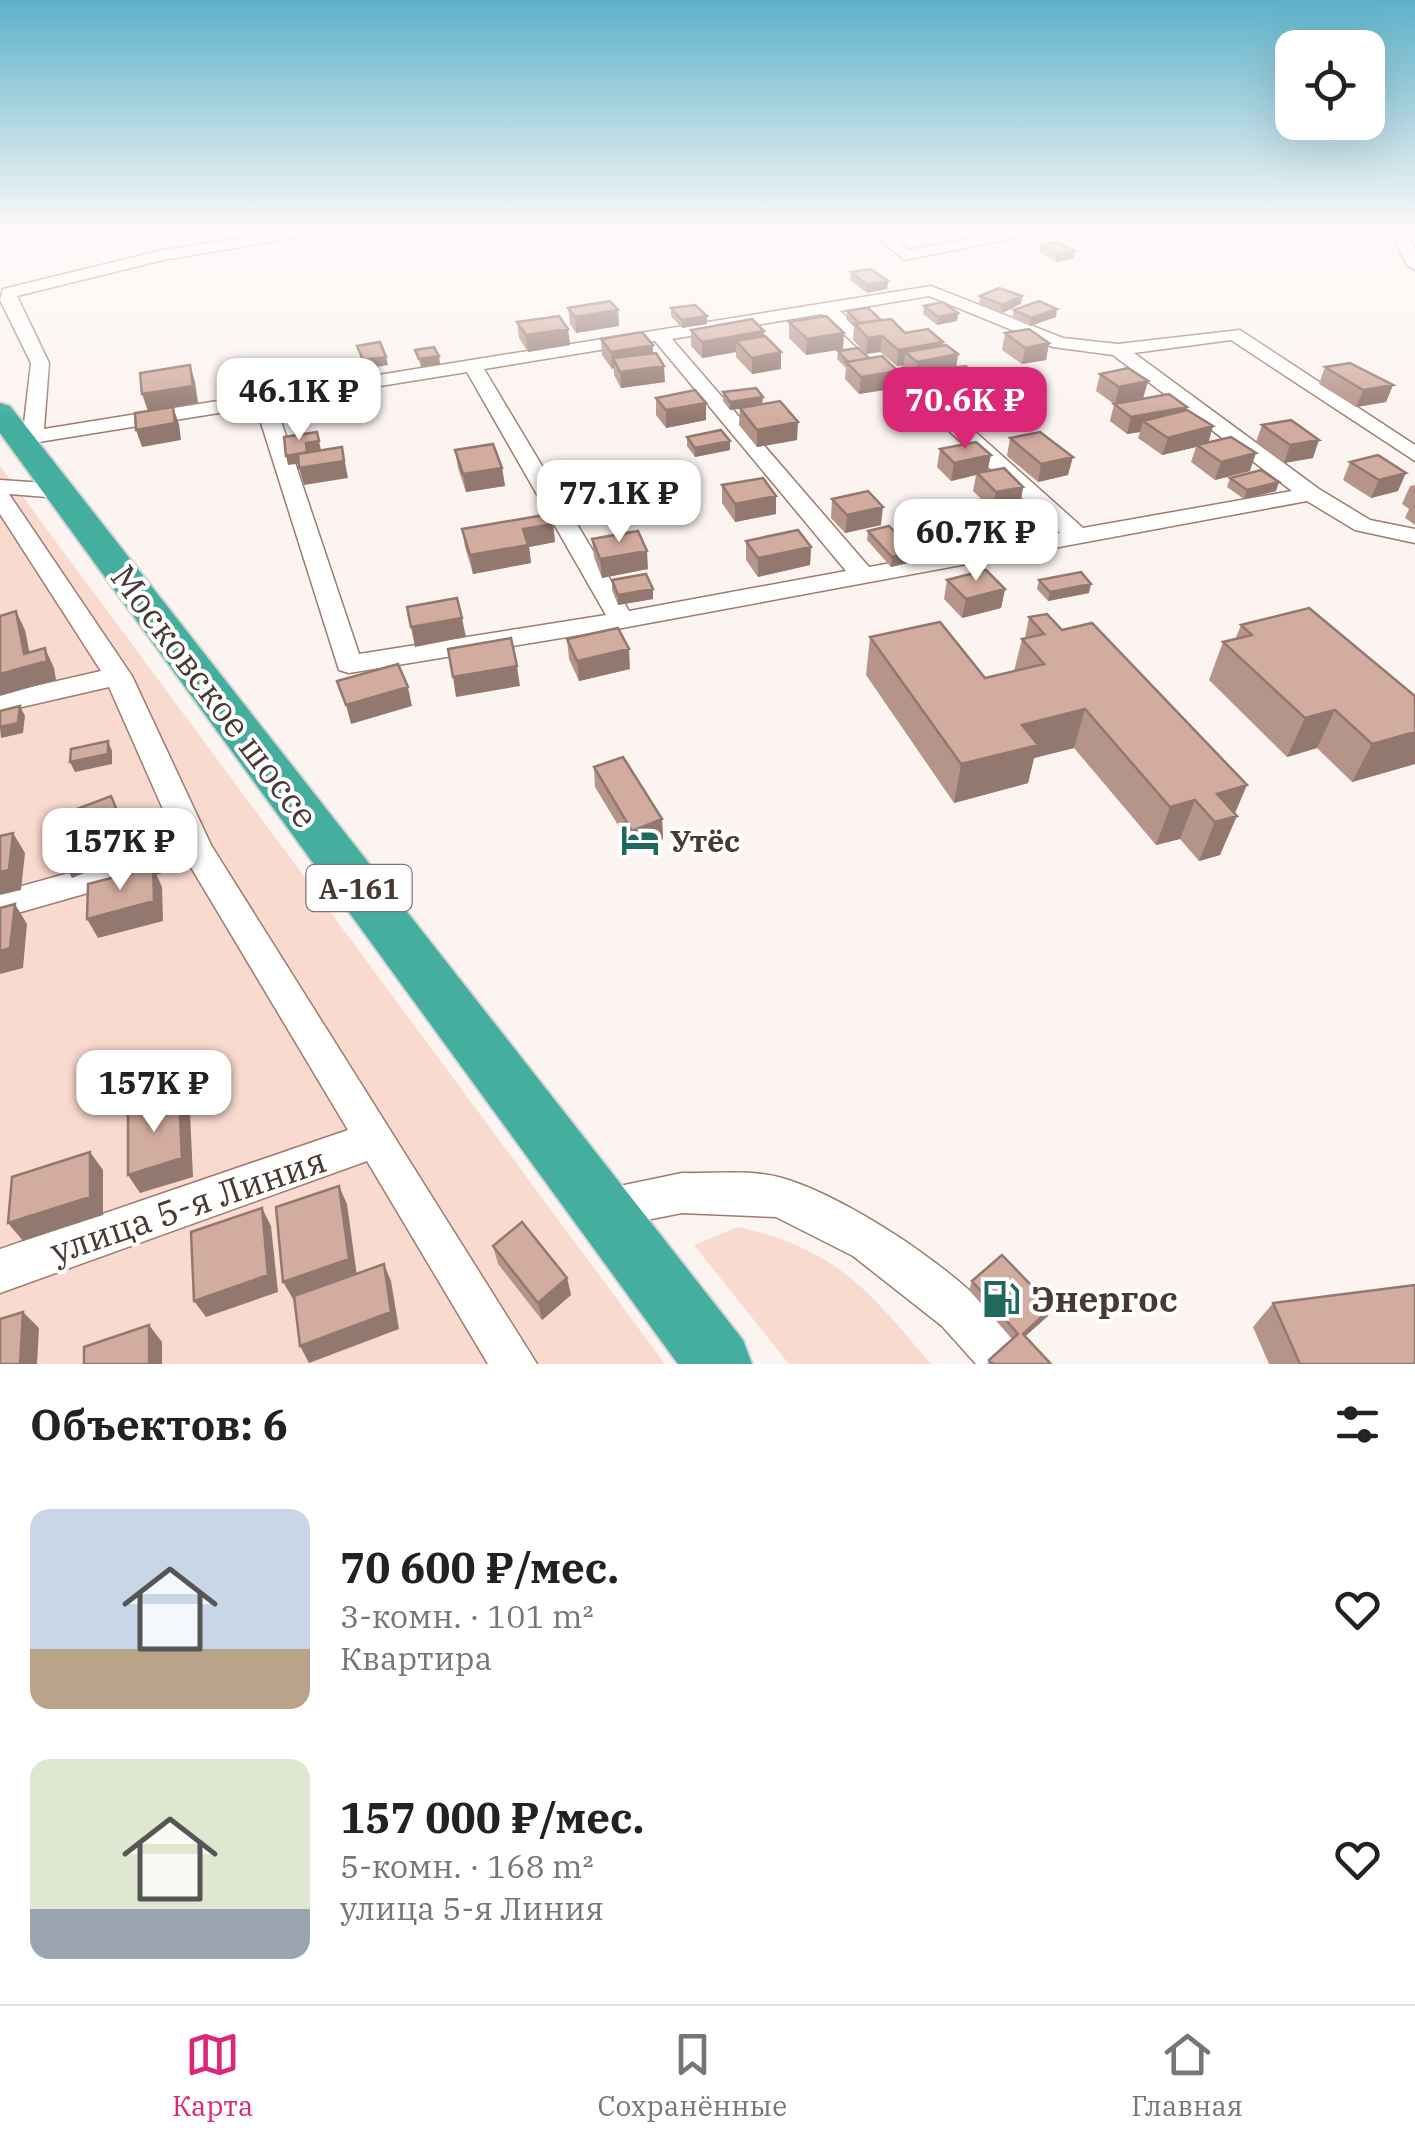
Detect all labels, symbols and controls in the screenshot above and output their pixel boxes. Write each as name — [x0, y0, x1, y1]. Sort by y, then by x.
map controls — [1275, 30, 1385, 140]
button: locate — [1275, 30, 1385, 140]
pin: 46.1K ₽ — [207, 358, 391, 443]
pin: 70.6K ₽ — [873, 367, 1057, 452]
text: 46.1K ₽ — [239, 369, 359, 411]
text: 70.6K ₽ — [905, 378, 1025, 420]
pin: 77.1K ₽ — [527, 460, 711, 545]
text: 77.1K ₽ — [559, 471, 679, 513]
pin: 60.7K ₽ — [884, 499, 1068, 584]
text: 60.7K ₽ — [916, 510, 1036, 552]
street label: Московское шоссе — [101, 555, 329, 837]
pin: 157K ₽ — [39, 808, 201, 893]
text: 157K ₽ — [64, 819, 176, 861]
hotel icon: Утёс — [619, 819, 661, 861]
place label: Утёс — [670, 821, 740, 860]
road number: А-161 — [306, 865, 412, 911]
pin: 157K ₽ — [73, 1050, 235, 1135]
text: 157K ₽ — [98, 1061, 210, 1103]
street label: улица 5-я Линия — [44, 1136, 332, 1274]
place label: Энергос — [1031, 1276, 1178, 1322]
fuel station icon: Энергос — [980, 1278, 1022, 1320]
text: Объектов: 6 — [30, 1397, 288, 1452]
icon: filters — [1330, 1397, 1385, 1452]
text: 70 600 ₽/мес. — [340, 1540, 619, 1595]
icon: home — [110, 1549, 230, 1669]
icon: heart — [1330, 1582, 1385, 1637]
text: 3-комн. · 101 m² — [340, 1595, 594, 1637]
text: Квартира — [340, 1637, 492, 1679]
text: 157 000 ₽/мес. — [340, 1790, 644, 1845]
icon: home — [110, 1799, 230, 1919]
icon: heart — [1330, 1832, 1385, 1887]
text: 5-комн. · 168 m² — [340, 1845, 594, 1887]
text: улица 5-я Линия — [340, 1887, 604, 1929]
tab: Карта — [172, 2027, 253, 2124]
tab: Сохранённые — [598, 2027, 787, 2124]
tab: Главная — [1131, 2027, 1243, 2124]

